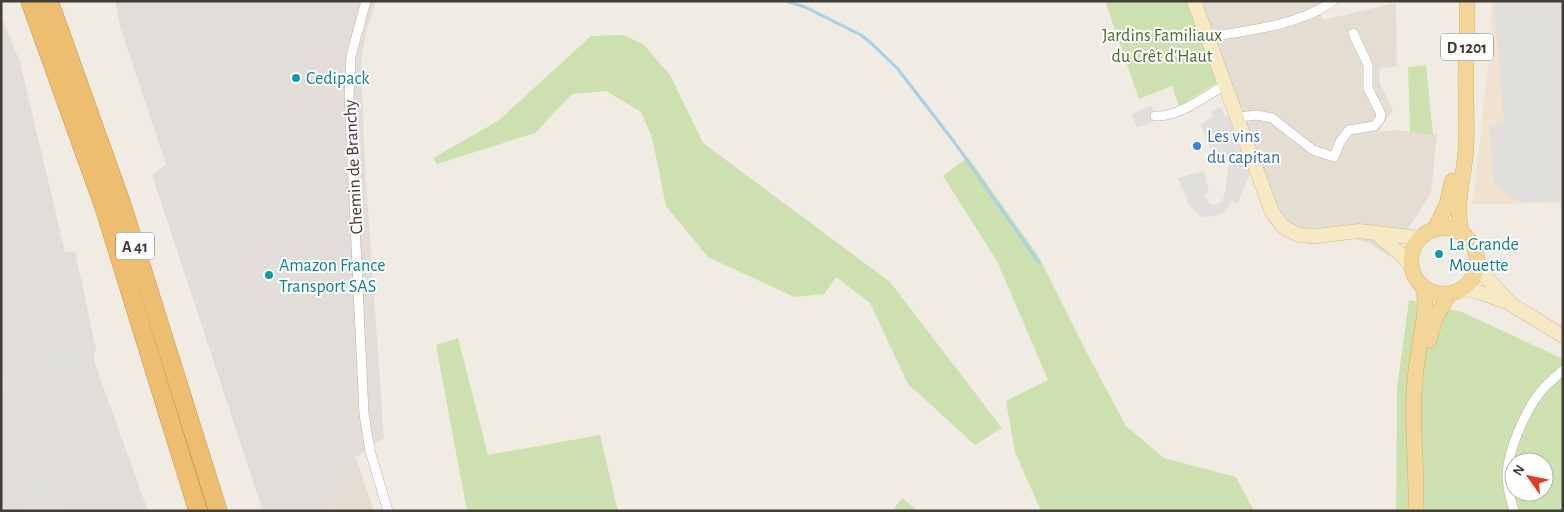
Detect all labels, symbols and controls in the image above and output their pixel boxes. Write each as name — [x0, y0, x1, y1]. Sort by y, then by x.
park label: Jardins Familiaux du Crêt d'Haut — [1102, 27, 1222, 66]
road number: D 1201 — [1441, 34, 1493, 61]
place label: Cedipack — [306, 70, 370, 88]
marker: Cedipack — [290, 72, 302, 84]
street label: Chemin de Branchy — [341, 99, 367, 235]
place label: Les vins du capitan — [1207, 128, 1280, 167]
marker: Les vins du capitan — [1191, 140, 1203, 152]
road number: A 41 — [116, 232, 154, 260]
place label: La Grande Mouette — [1449, 236, 1519, 275]
marker: La Grande Mouette — [1433, 248, 1445, 260]
place label: Amazon France Transport SAS — [279, 257, 385, 296]
marker: Amazon France Transport SAS — [263, 269, 275, 281]
north arrow — [1504, 452, 1554, 502]
text: N — [1510, 463, 1527, 478]

